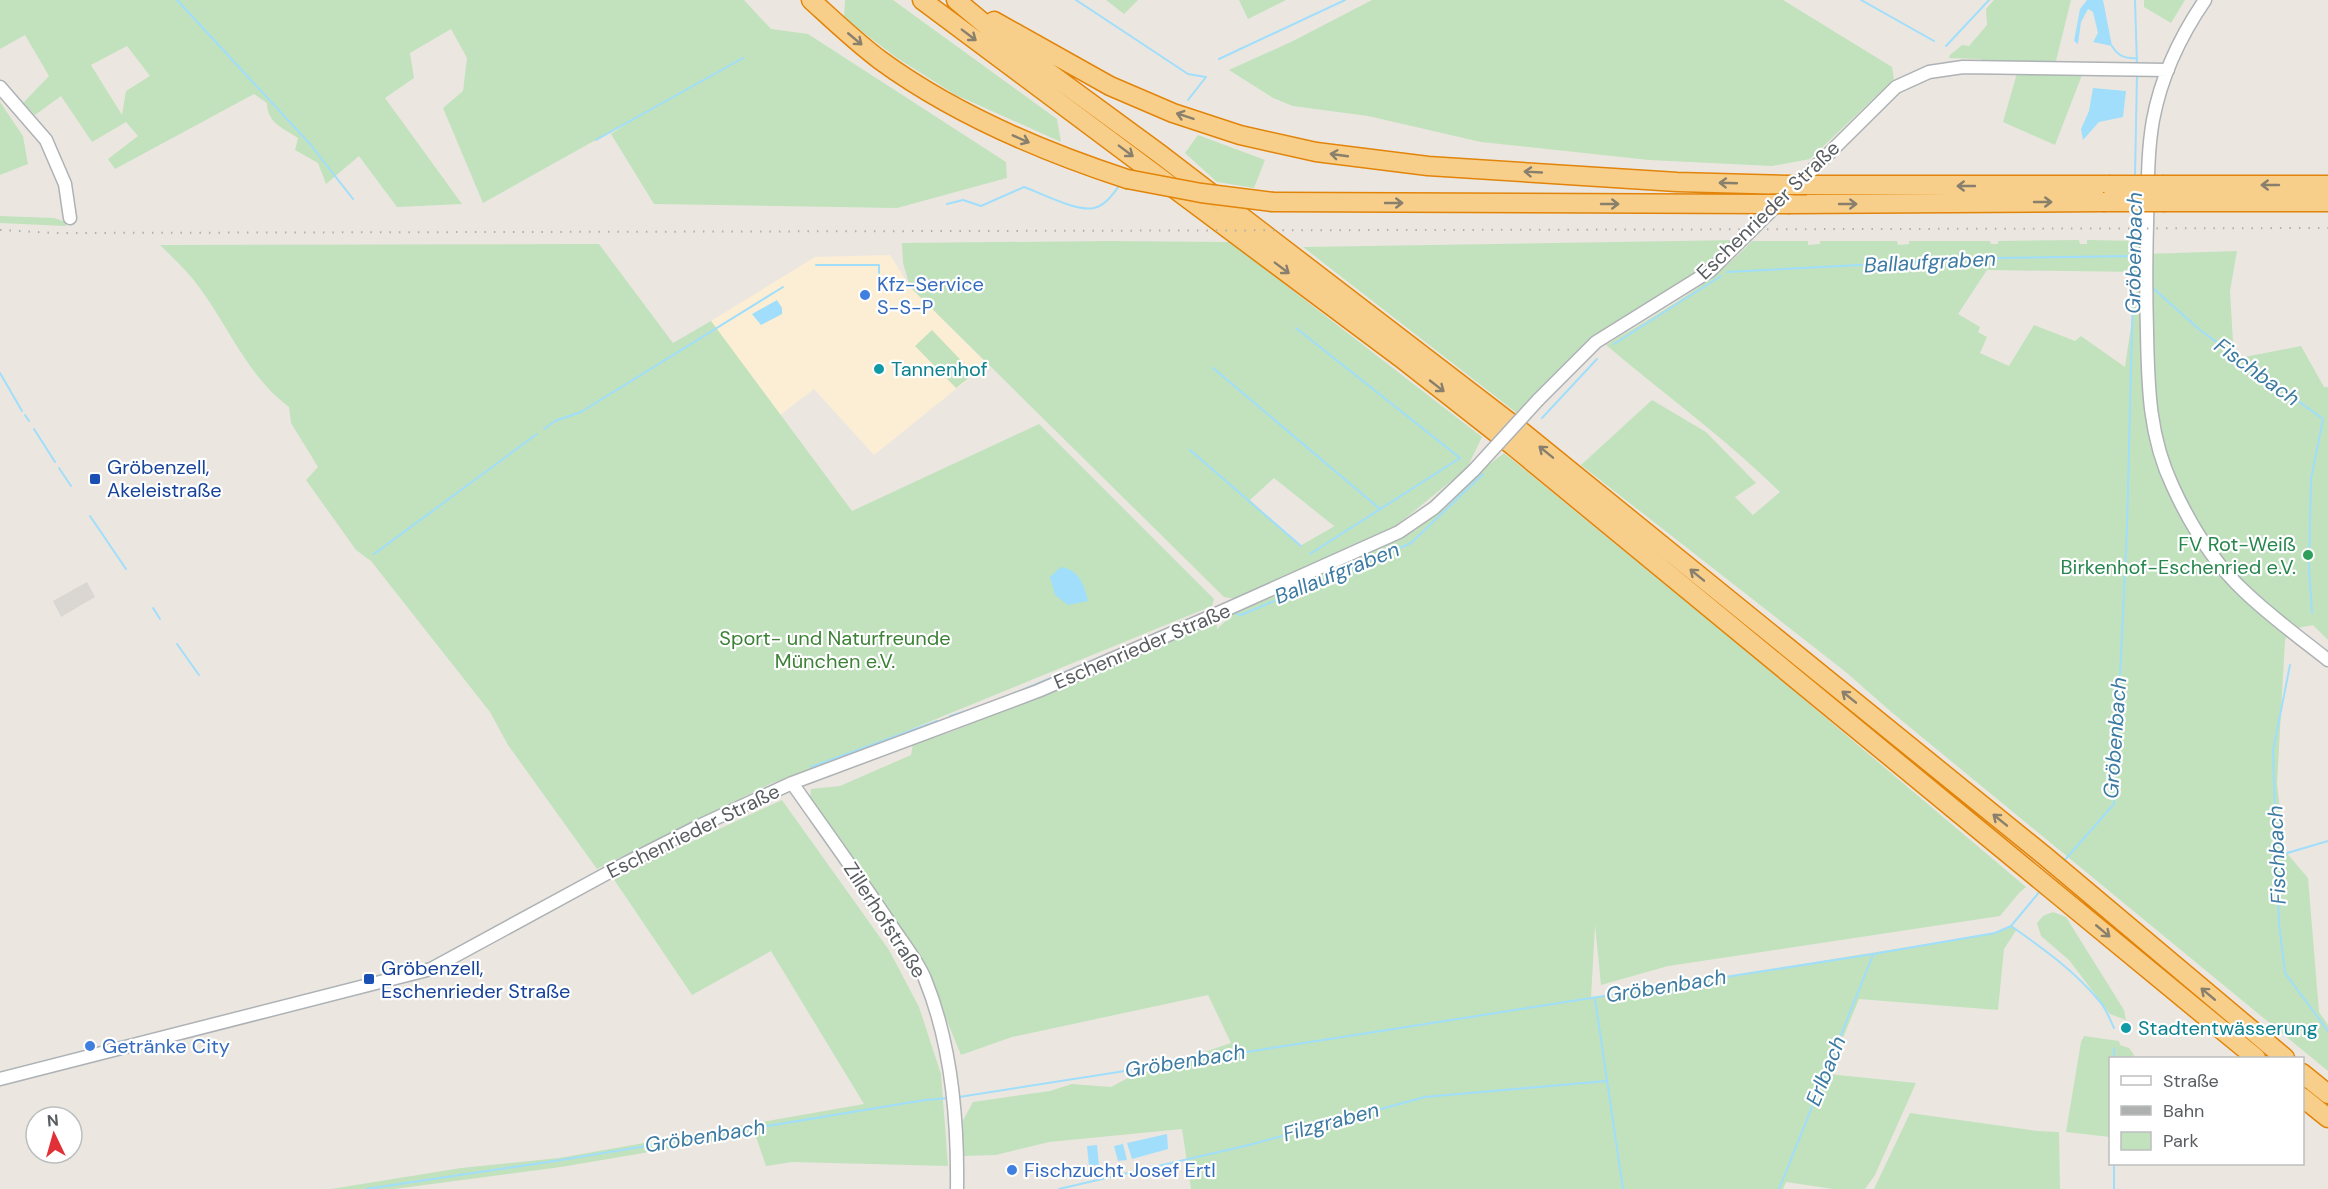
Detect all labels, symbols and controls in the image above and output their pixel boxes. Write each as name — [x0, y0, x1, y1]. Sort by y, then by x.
one-way arrow — [961, 29, 977, 41]
one-way arrow — [847, 32, 863, 45]
one-way arrow — [1176, 110, 1195, 121]
one-way arrow — [1011, 134, 1029, 146]
street label: Eschenrieder Straße — [1691, 135, 1845, 285]
one-way arrow — [1117, 145, 1133, 158]
one-way arrow — [1330, 150, 1349, 161]
one-way arrow — [1524, 166, 1544, 177]
one-way arrow — [1718, 177, 1738, 189]
one-way arrow — [2260, 179, 2280, 191]
one-way arrow — [1957, 180, 1977, 192]
water label: Gröbenbach — [2119, 192, 2149, 314]
one-way arrow — [2033, 196, 2053, 208]
one-way arrow — [1384, 197, 1404, 209]
one-way arrow — [1600, 198, 1620, 210]
one-way arrow — [1838, 198, 1858, 210]
water label: Ballaufgraben — [1863, 245, 1997, 279]
one-way arrow — [1273, 262, 1289, 274]
place label: Kfz-Service S-S-P — [877, 271, 984, 320]
marker: Kfz-Service S-S-P — [858, 288, 872, 302]
water label: Fischbach — [2209, 332, 2305, 412]
place label: Tannenhof — [891, 356, 988, 382]
marker: Tannenhof — [872, 362, 886, 376]
one-way arrow — [1429, 380, 1445, 393]
one-way arrow — [1538, 445, 1554, 458]
place label: Gröbenzell, Akeleistraße — [107, 454, 222, 503]
marker: Gröbenzell, Akeleistraße — [88, 472, 102, 486]
place label: FV Rot-Weiß Birkenhof-Eschenried e.V. — [2061, 531, 2296, 580]
water label: Ballaufgraben — [1270, 535, 1404, 611]
marker: FV Rot-Weiß Birkenhof-Eschenried e.V. — [2301, 548, 2315, 562]
one-way arrow — [1689, 568, 1705, 581]
street label: Eschenrieder Straße — [1050, 597, 1234, 695]
park label: Sport- und Naturfreunde München e.V. — [719, 625, 951, 674]
water label: Gröbenbach — [2097, 676, 2133, 800]
one-way arrow — [1841, 691, 1857, 704]
street label: Eschenrieder Straße — [602, 778, 784, 884]
water label: Fischbach — [2261, 805, 2293, 905]
one-way arrow — [1992, 814, 2008, 827]
street label: Zillerhofstraße — [838, 857, 932, 983]
one-way arrow — [2095, 925, 2111, 938]
place label: Gröbenzell, Eschenrieder Straße — [381, 955, 570, 1004]
water label: Gröbenbach — [1604, 963, 1728, 1009]
marker: Gröbenzell, Eschenrieder Straße — [362, 972, 376, 986]
one-way arrow — [2201, 987, 2216, 1001]
place label: Stadtentwässerung — [2138, 1015, 2318, 1041]
marker: Stadtentwässerung — [2119, 1021, 2133, 1035]
water label: Erlbach — [1799, 1032, 1853, 1110]
place label: Getränke City — [102, 1033, 230, 1059]
water label: Gröbenbach — [1123, 1038, 1247, 1084]
marker: Getränke City — [83, 1039, 97, 1053]
legend — [2109, 1057, 2304, 1165]
text: Straße — [2163, 1069, 2219, 1093]
water label: Filzgraben — [1280, 1096, 1382, 1148]
text: Bahn — [2163, 1099, 2204, 1123]
north arrow — [24, 1105, 84, 1165]
text: N — [46, 1110, 59, 1132]
water label: Gröbenbach — [643, 1113, 767, 1159]
text: Park — [2163, 1129, 2199, 1153]
place label: Fischzucht Josef Ertl — [1024, 1157, 1216, 1183]
marker: Fischzucht Josef Ertl — [1005, 1163, 1019, 1177]

